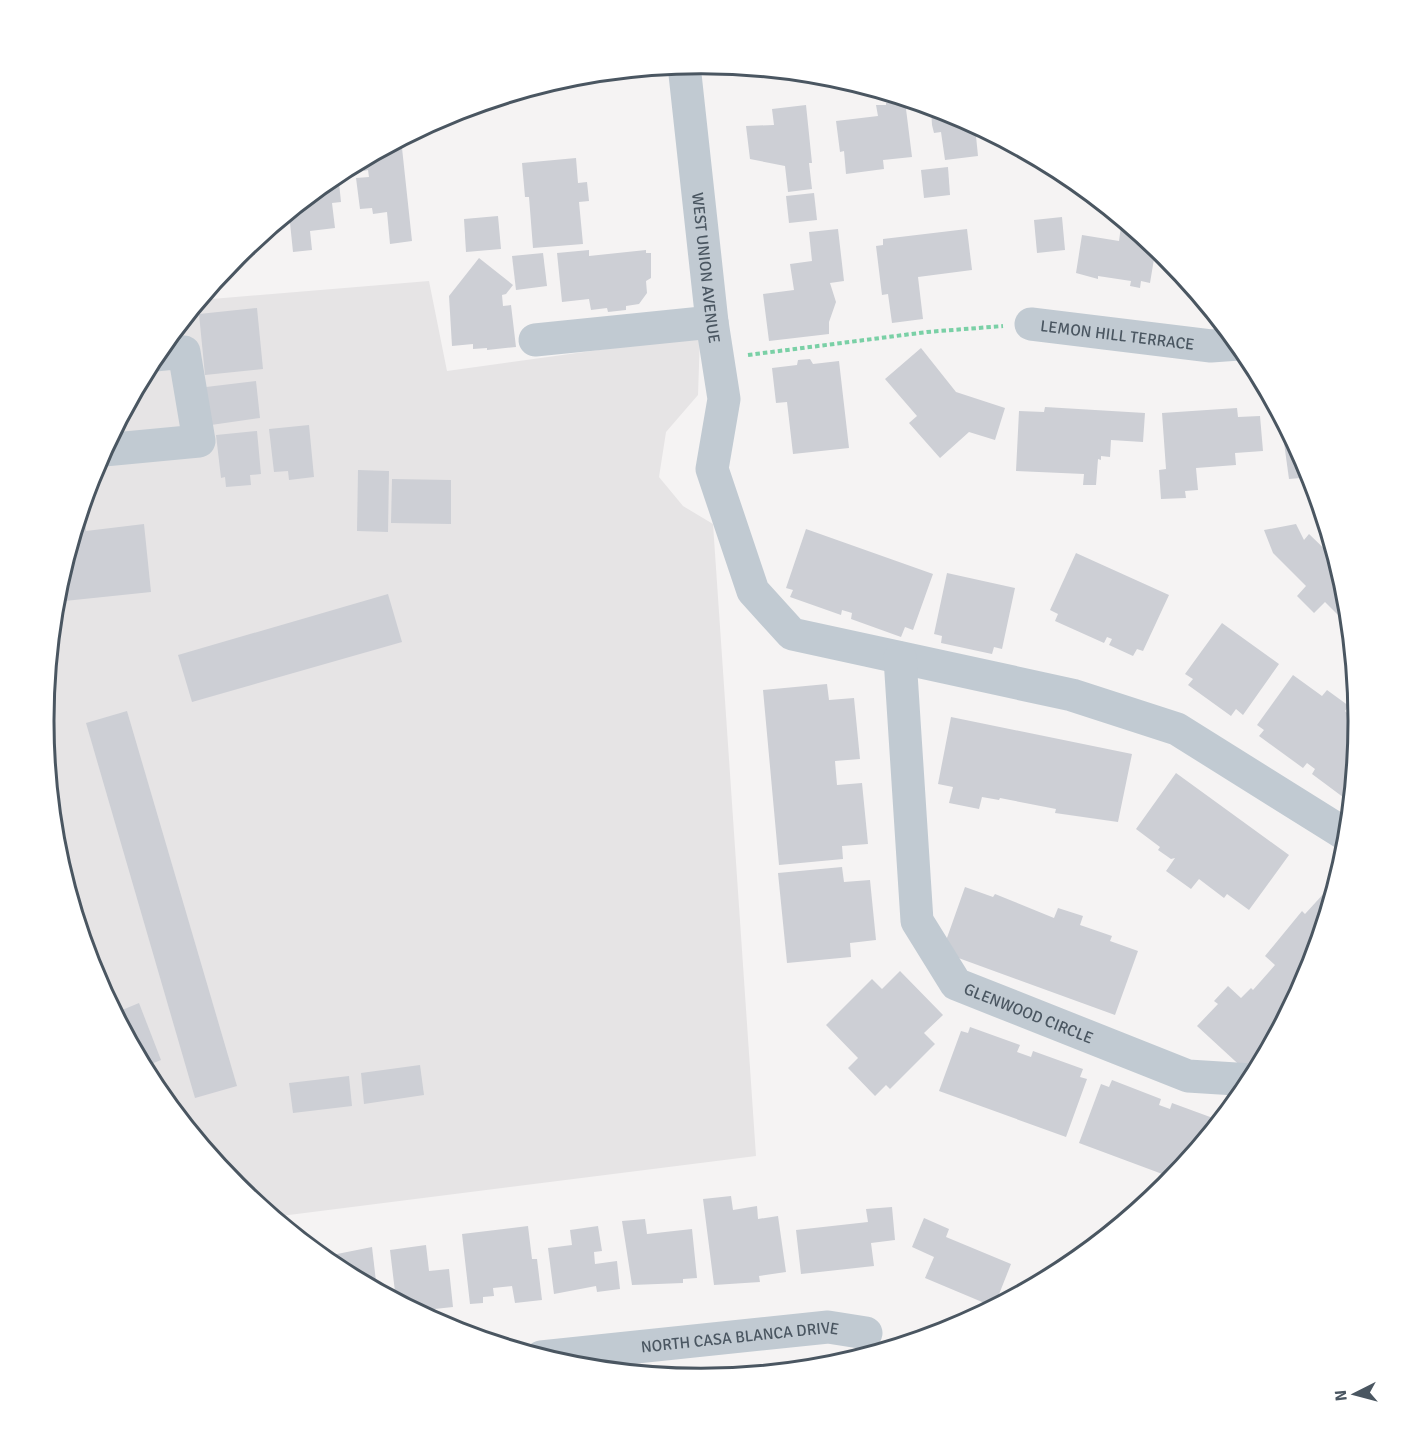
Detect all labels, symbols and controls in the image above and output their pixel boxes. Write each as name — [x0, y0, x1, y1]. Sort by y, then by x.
street label: WEST UNION AVENUE — [687, 191, 724, 345]
street label: LEMON HILL TERRACE — [1039, 316, 1195, 355]
street label: GLENWOOD CIRCLE — [961, 979, 1096, 1048]
street label: NORTH CASA BLANCA DRIVE — [640, 1318, 840, 1358]
north arrow — [1325, 1364, 1385, 1424]
text: N — [1331, 1389, 1352, 1402]

